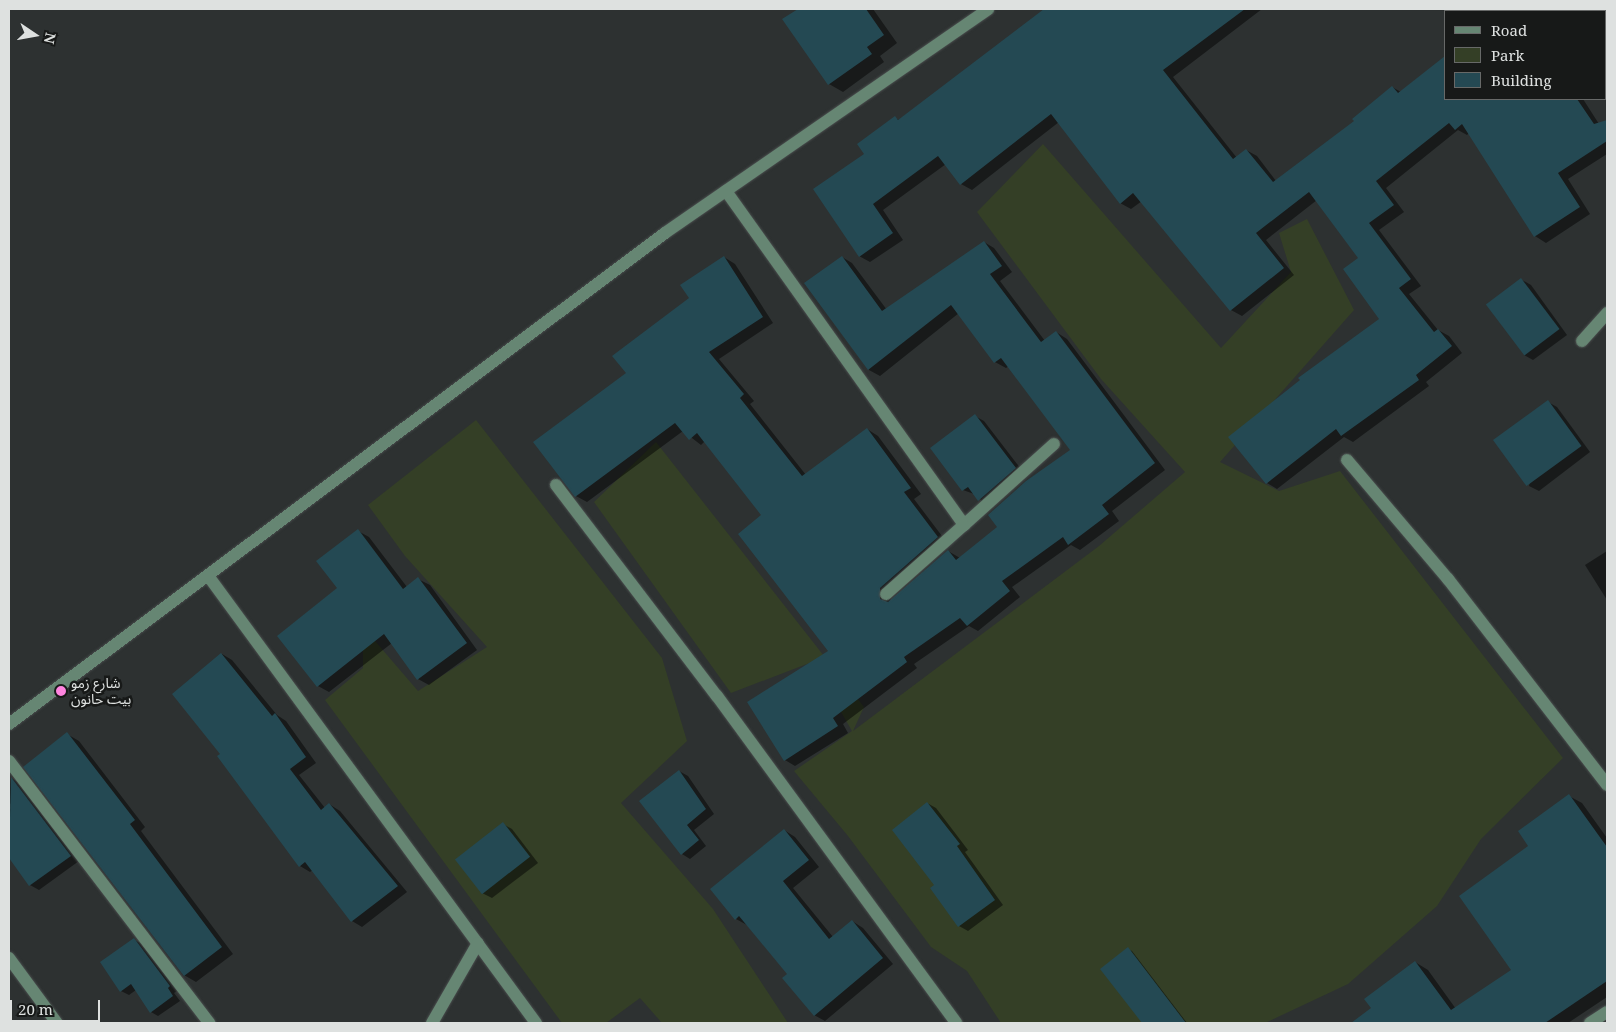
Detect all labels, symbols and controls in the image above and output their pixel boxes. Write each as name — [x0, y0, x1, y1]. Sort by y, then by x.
north arrow — [10, 10, 60, 60]
legend — [1444, 10, 1606, 100]
text: Road — [1491, 20, 1527, 40]
text: N — [40, 31, 61, 46]
text: Park — [1491, 45, 1524, 65]
text: Building — [1491, 70, 1552, 90]
place label: شارع زمو بيت حانون — [71, 675, 131, 708]
marker: شارع زمو بيت حانون — [55, 685, 67, 697]
scale bar — [12, 990, 102, 1022]
text: 20 m — [18, 999, 53, 1019]

